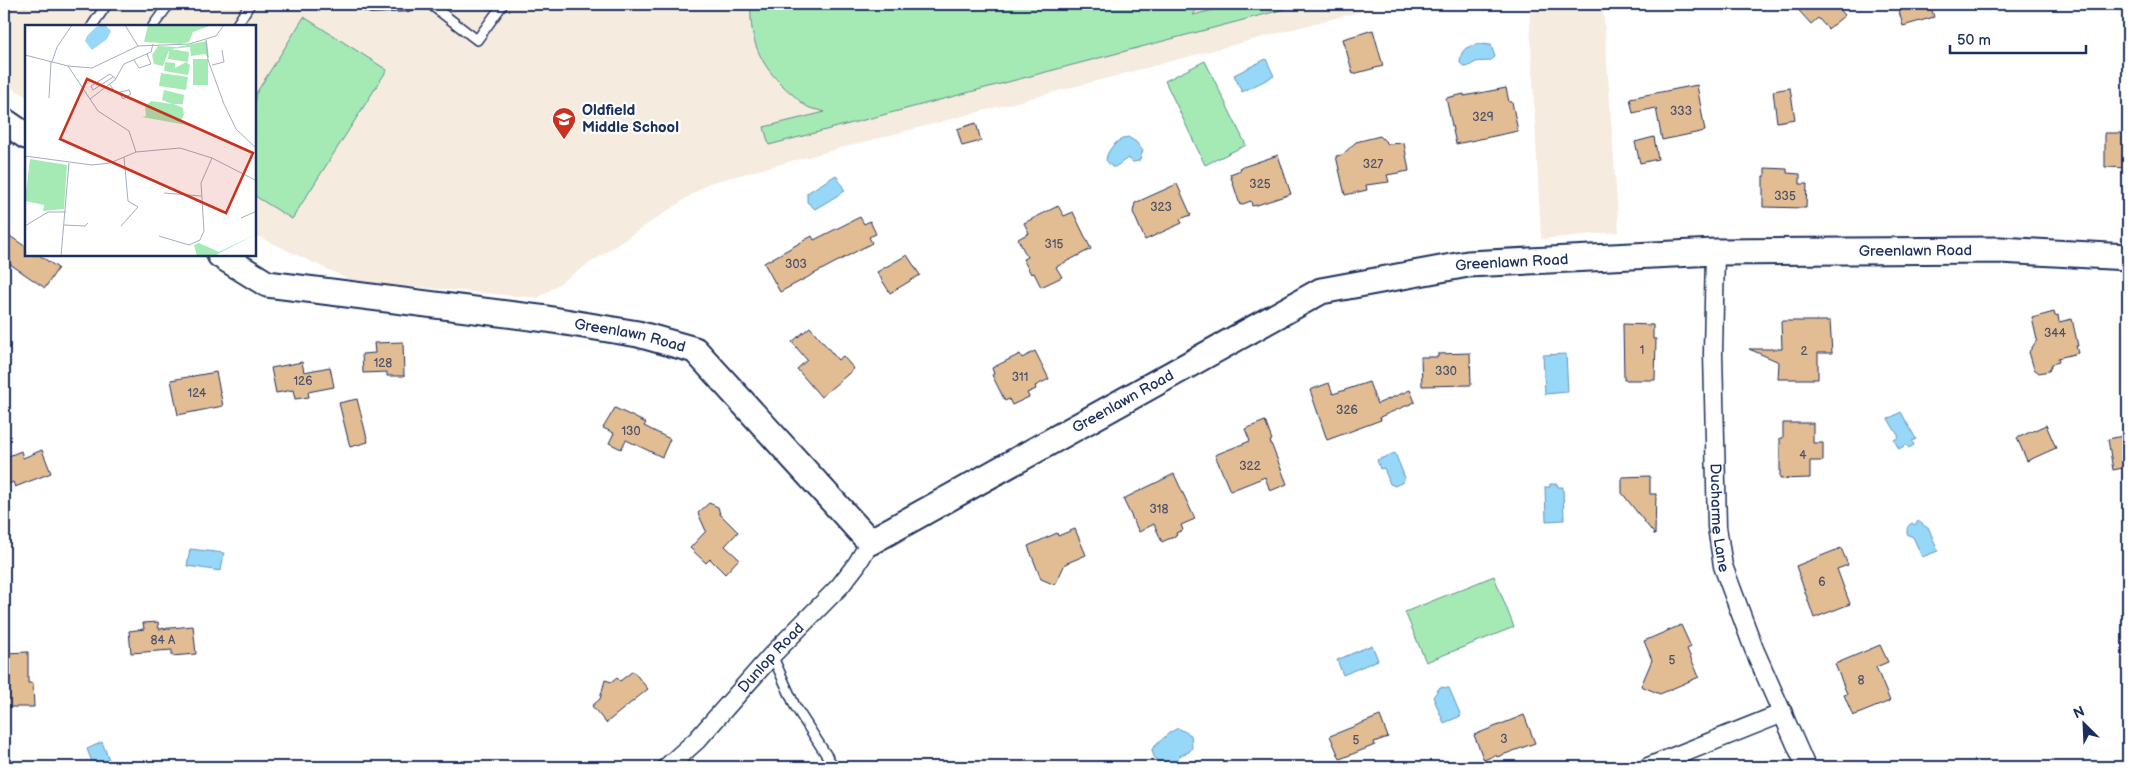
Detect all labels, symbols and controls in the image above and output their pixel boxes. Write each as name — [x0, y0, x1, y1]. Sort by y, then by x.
scale bar — [1950, 22, 2086, 54]
inset map — [25, 25, 256, 256]
text: 50 m — [1957, 31, 1991, 50]
place label: Oldfield Middle School — [582, 101, 679, 137]
house number: 333 — [1670, 104, 1692, 119]
school or university icon: Oldfield Middle School — [551, 106, 577, 140]
house number: 329 — [1472, 110, 1494, 125]
house number: 327 — [1363, 157, 1383, 172]
house number: 325 — [1249, 177, 1271, 192]
house number: 335 — [1774, 189, 1796, 204]
house number: 323 — [1150, 200, 1172, 215]
house number: 315 — [1045, 237, 1064, 252]
street label: Greenlawn Road — [1859, 241, 1972, 261]
street label: Greenlawn Road — [1454, 250, 1569, 276]
house number: 303 — [785, 257, 807, 272]
street label: Greenlawn Road — [573, 315, 688, 357]
house number: 344 — [2044, 326, 2067, 341]
house number: 1 — [1640, 343, 1644, 358]
house number: 2 — [1800, 344, 1808, 359]
house number: 128 — [374, 356, 392, 371]
house number: 330 — [1435, 364, 1457, 379]
street label: Greenlawn Road — [1069, 366, 1177, 438]
house number: 311 — [1012, 370, 1028, 385]
house number: 126 — [293, 374, 313, 389]
house number: 124 — [188, 386, 207, 401]
house number: 326 — [1336, 403, 1358, 418]
house number: 130 — [621, 424, 641, 439]
house number: 4 — [1799, 448, 1807, 463]
house number: 322 — [1239, 459, 1261, 474]
street label: Ducharme Lane — [1706, 463, 1734, 575]
house number: 318 — [1149, 502, 1169, 517]
house number: 6 — [1818, 575, 1826, 590]
street label: Dunlop Road — [734, 619, 808, 697]
house number: 84 A — [151, 633, 176, 648]
house number: 5 — [1669, 653, 1676, 668]
house number: 8 — [1858, 673, 1865, 688]
north arrow — [2060, 698, 2110, 748]
text: N — [2071, 703, 2087, 722]
house number: 3 — [1500, 732, 1508, 747]
house number: 5 — [1353, 733, 1360, 748]

